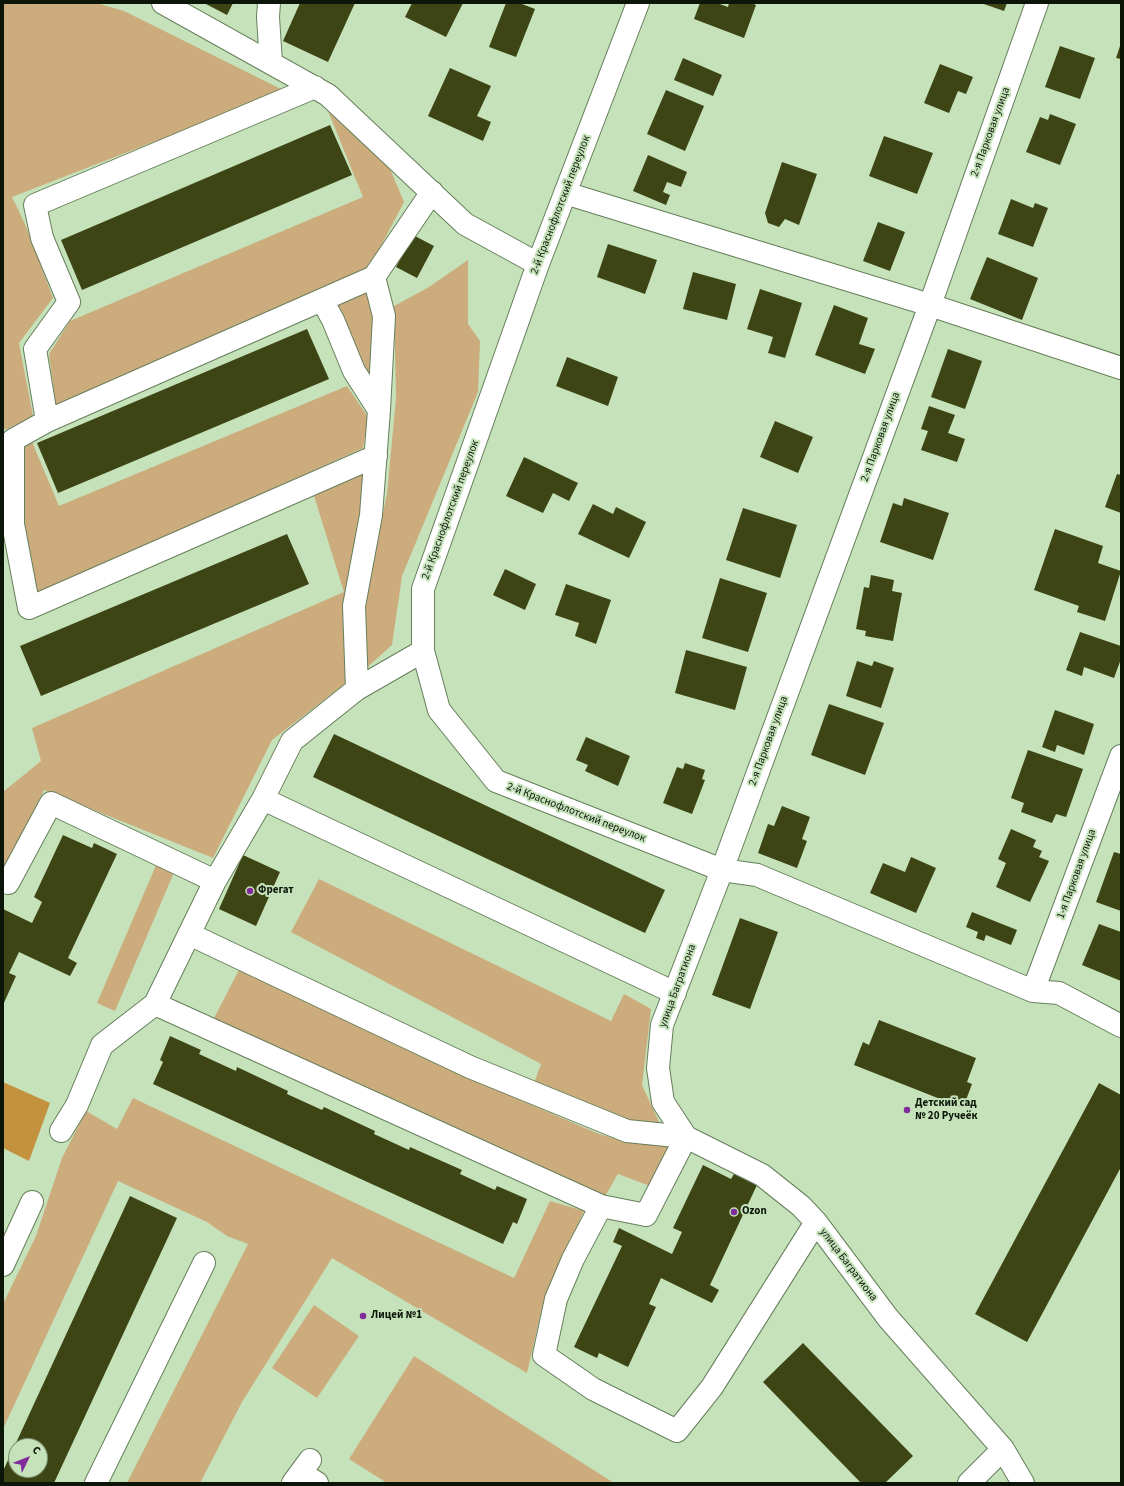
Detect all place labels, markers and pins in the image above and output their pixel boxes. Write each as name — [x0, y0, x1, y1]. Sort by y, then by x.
place label: Фрегат — [258, 884, 294, 898]
marker: Фрегат — [245, 886, 255, 896]
place label: Детский сад № 20 Ручеёк — [915, 1097, 977, 1123]
marker: Детский сад № 20 Ручеёк — [902, 1105, 912, 1115]
place label: Ozon — [742, 1205, 767, 1219]
marker: Ozon — [729, 1207, 739, 1217]
place label: Лицей №1 — [371, 1309, 422, 1323]
marker: Лицей №1 — [358, 1311, 368, 1321]

